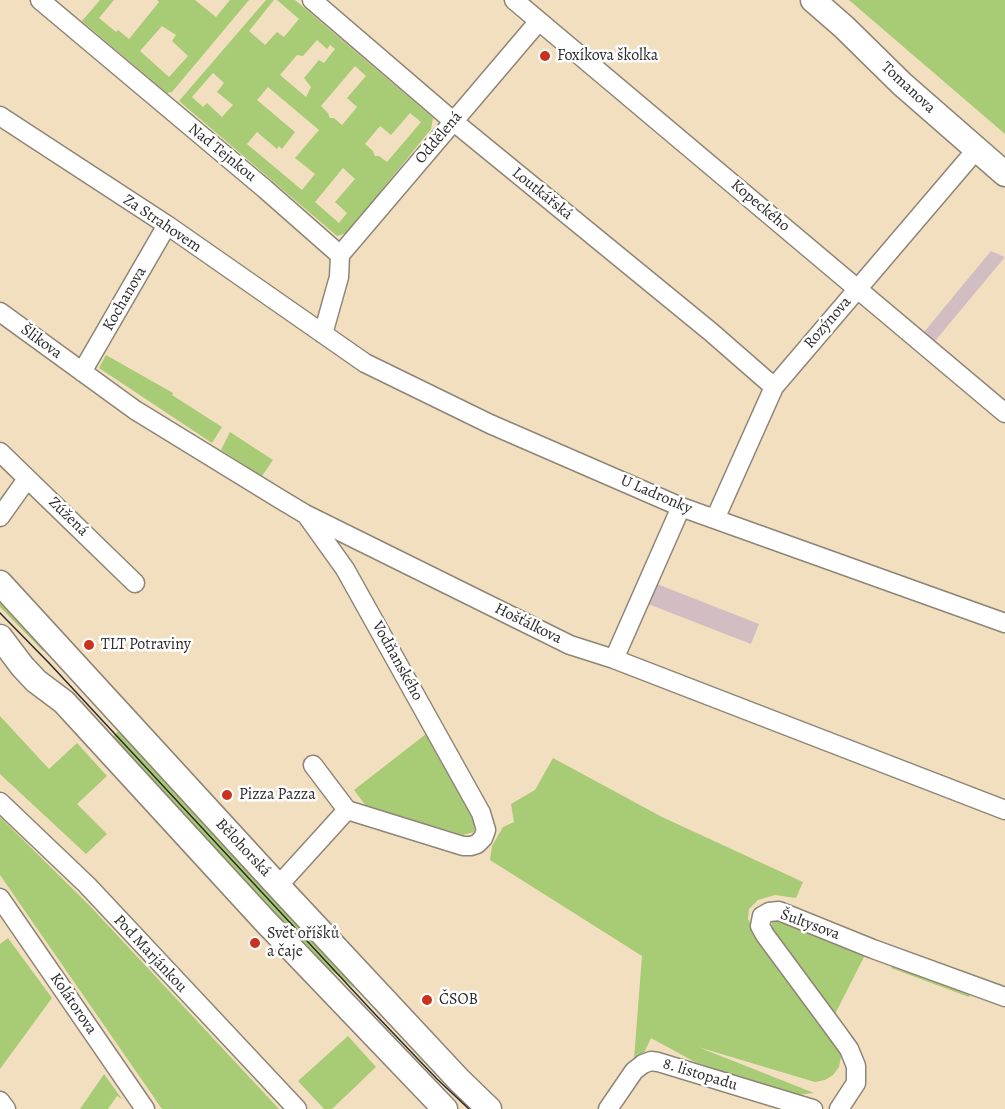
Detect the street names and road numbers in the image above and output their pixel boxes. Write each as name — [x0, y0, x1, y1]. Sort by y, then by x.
street label: Tomanova — [877, 58, 939, 118]
street label: Oddělená — [411, 108, 467, 168]
street label: Nad Tejnkou — [184, 120, 260, 186]
street label: Loutkářská — [508, 164, 576, 224]
street label: Kopeckého — [727, 176, 793, 236]
street label: Za Strahovem — [119, 191, 205, 257]
street label: Kochanova — [99, 263, 151, 335]
street label: Rozýnova — [800, 293, 856, 353]
street label: Šlikova — [17, 321, 65, 363]
street label: U Ladronky — [617, 471, 695, 519]
street label: Zúžená — [44, 493, 92, 541]
street label: Hošťálkova — [491, 599, 565, 649]
street label: Vodňanského — [367, 618, 427, 704]
street label: Bělohorská — [211, 815, 275, 881]
street label: Šultysova — [778, 905, 842, 945]
street label: Pod Marjánkou — [109, 911, 191, 997]
street label: Kolátorova — [45, 970, 101, 1038]
street label: 8. listopadu — [660, 1055, 740, 1095]

